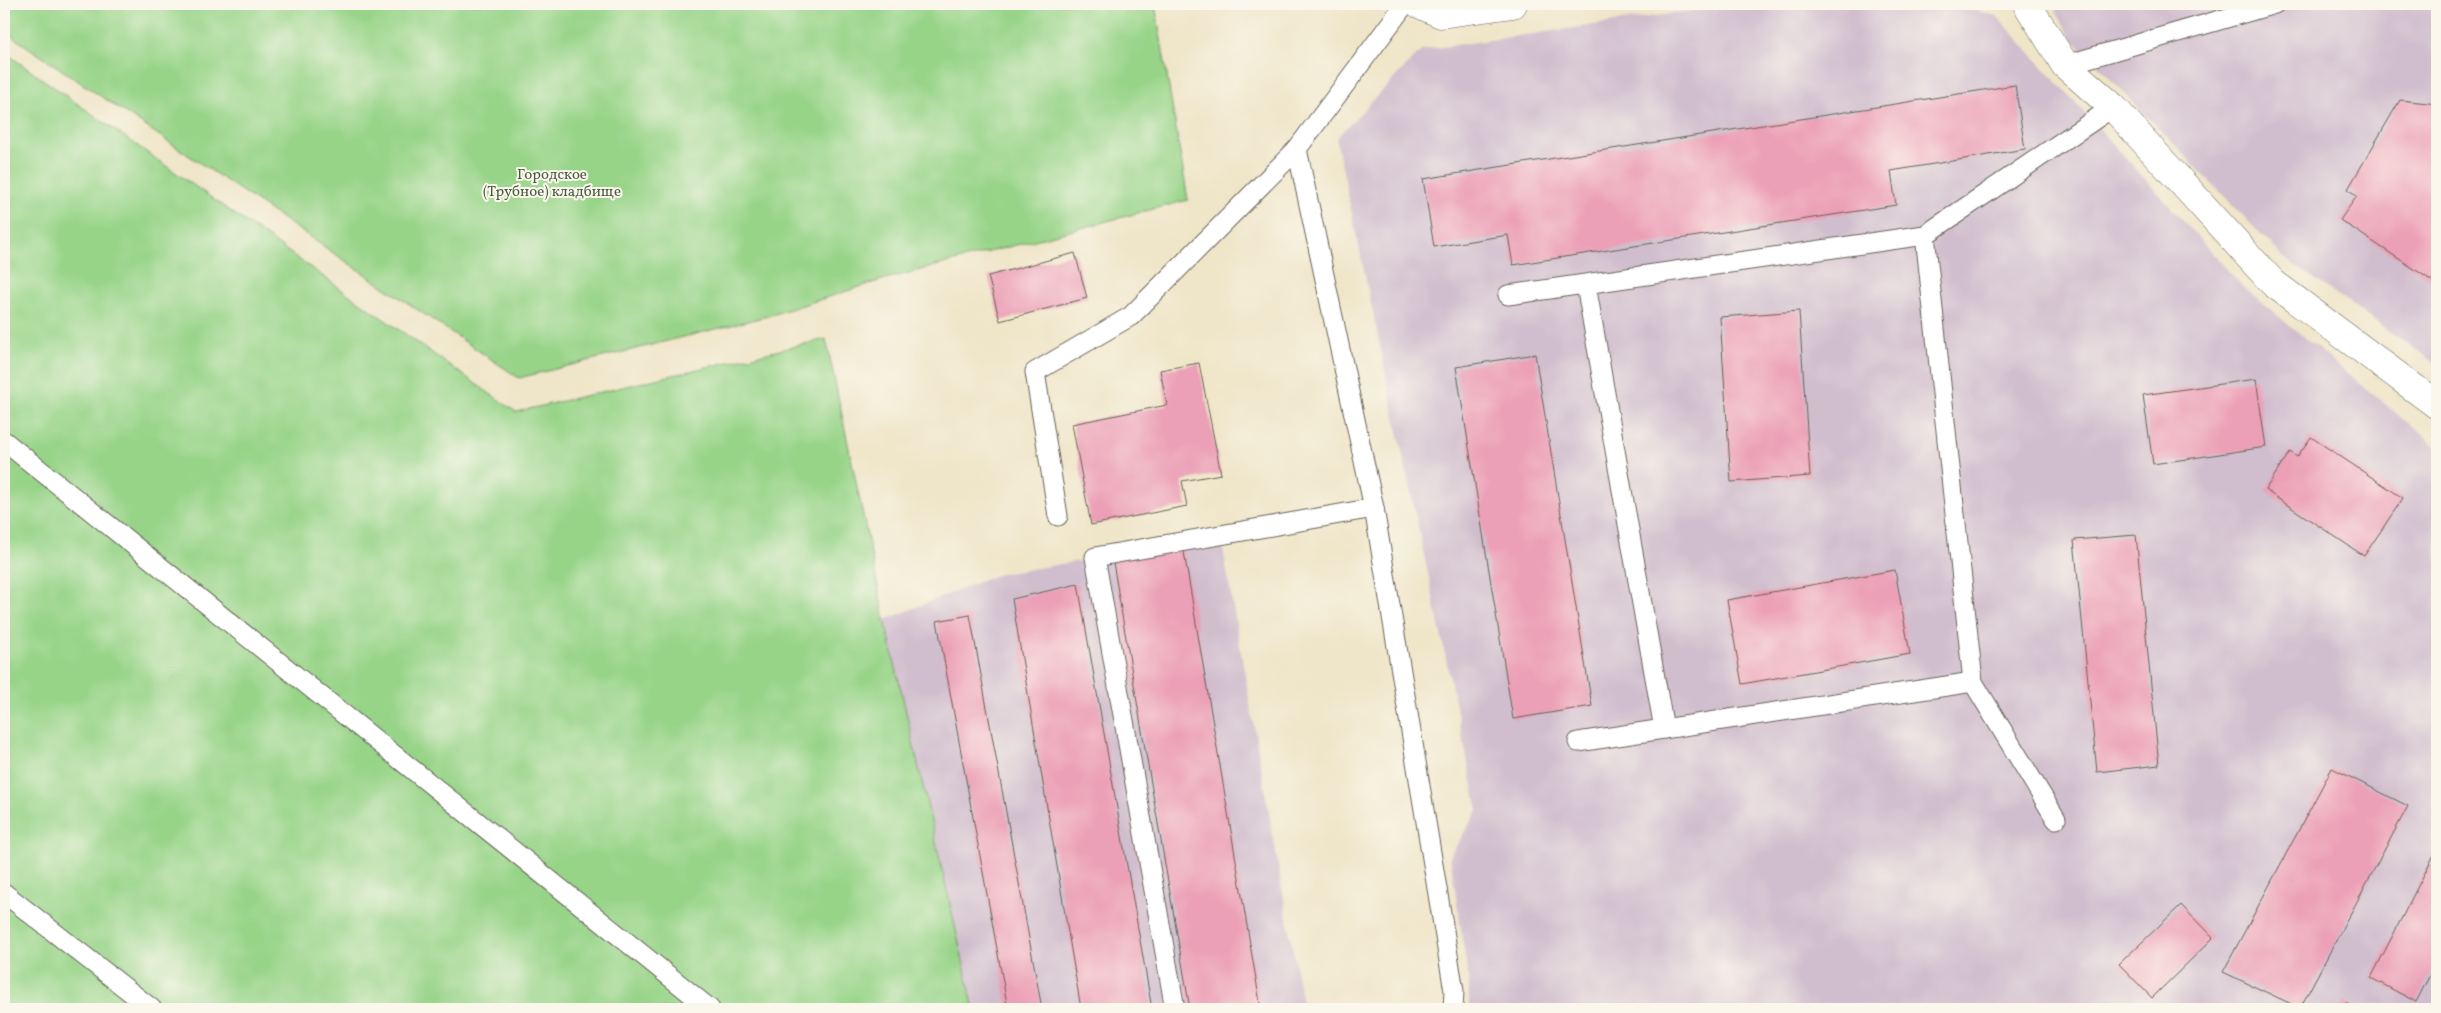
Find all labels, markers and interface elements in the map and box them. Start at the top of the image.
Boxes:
park label: Городское (Трубное) кладбище [483,165,621,203]

